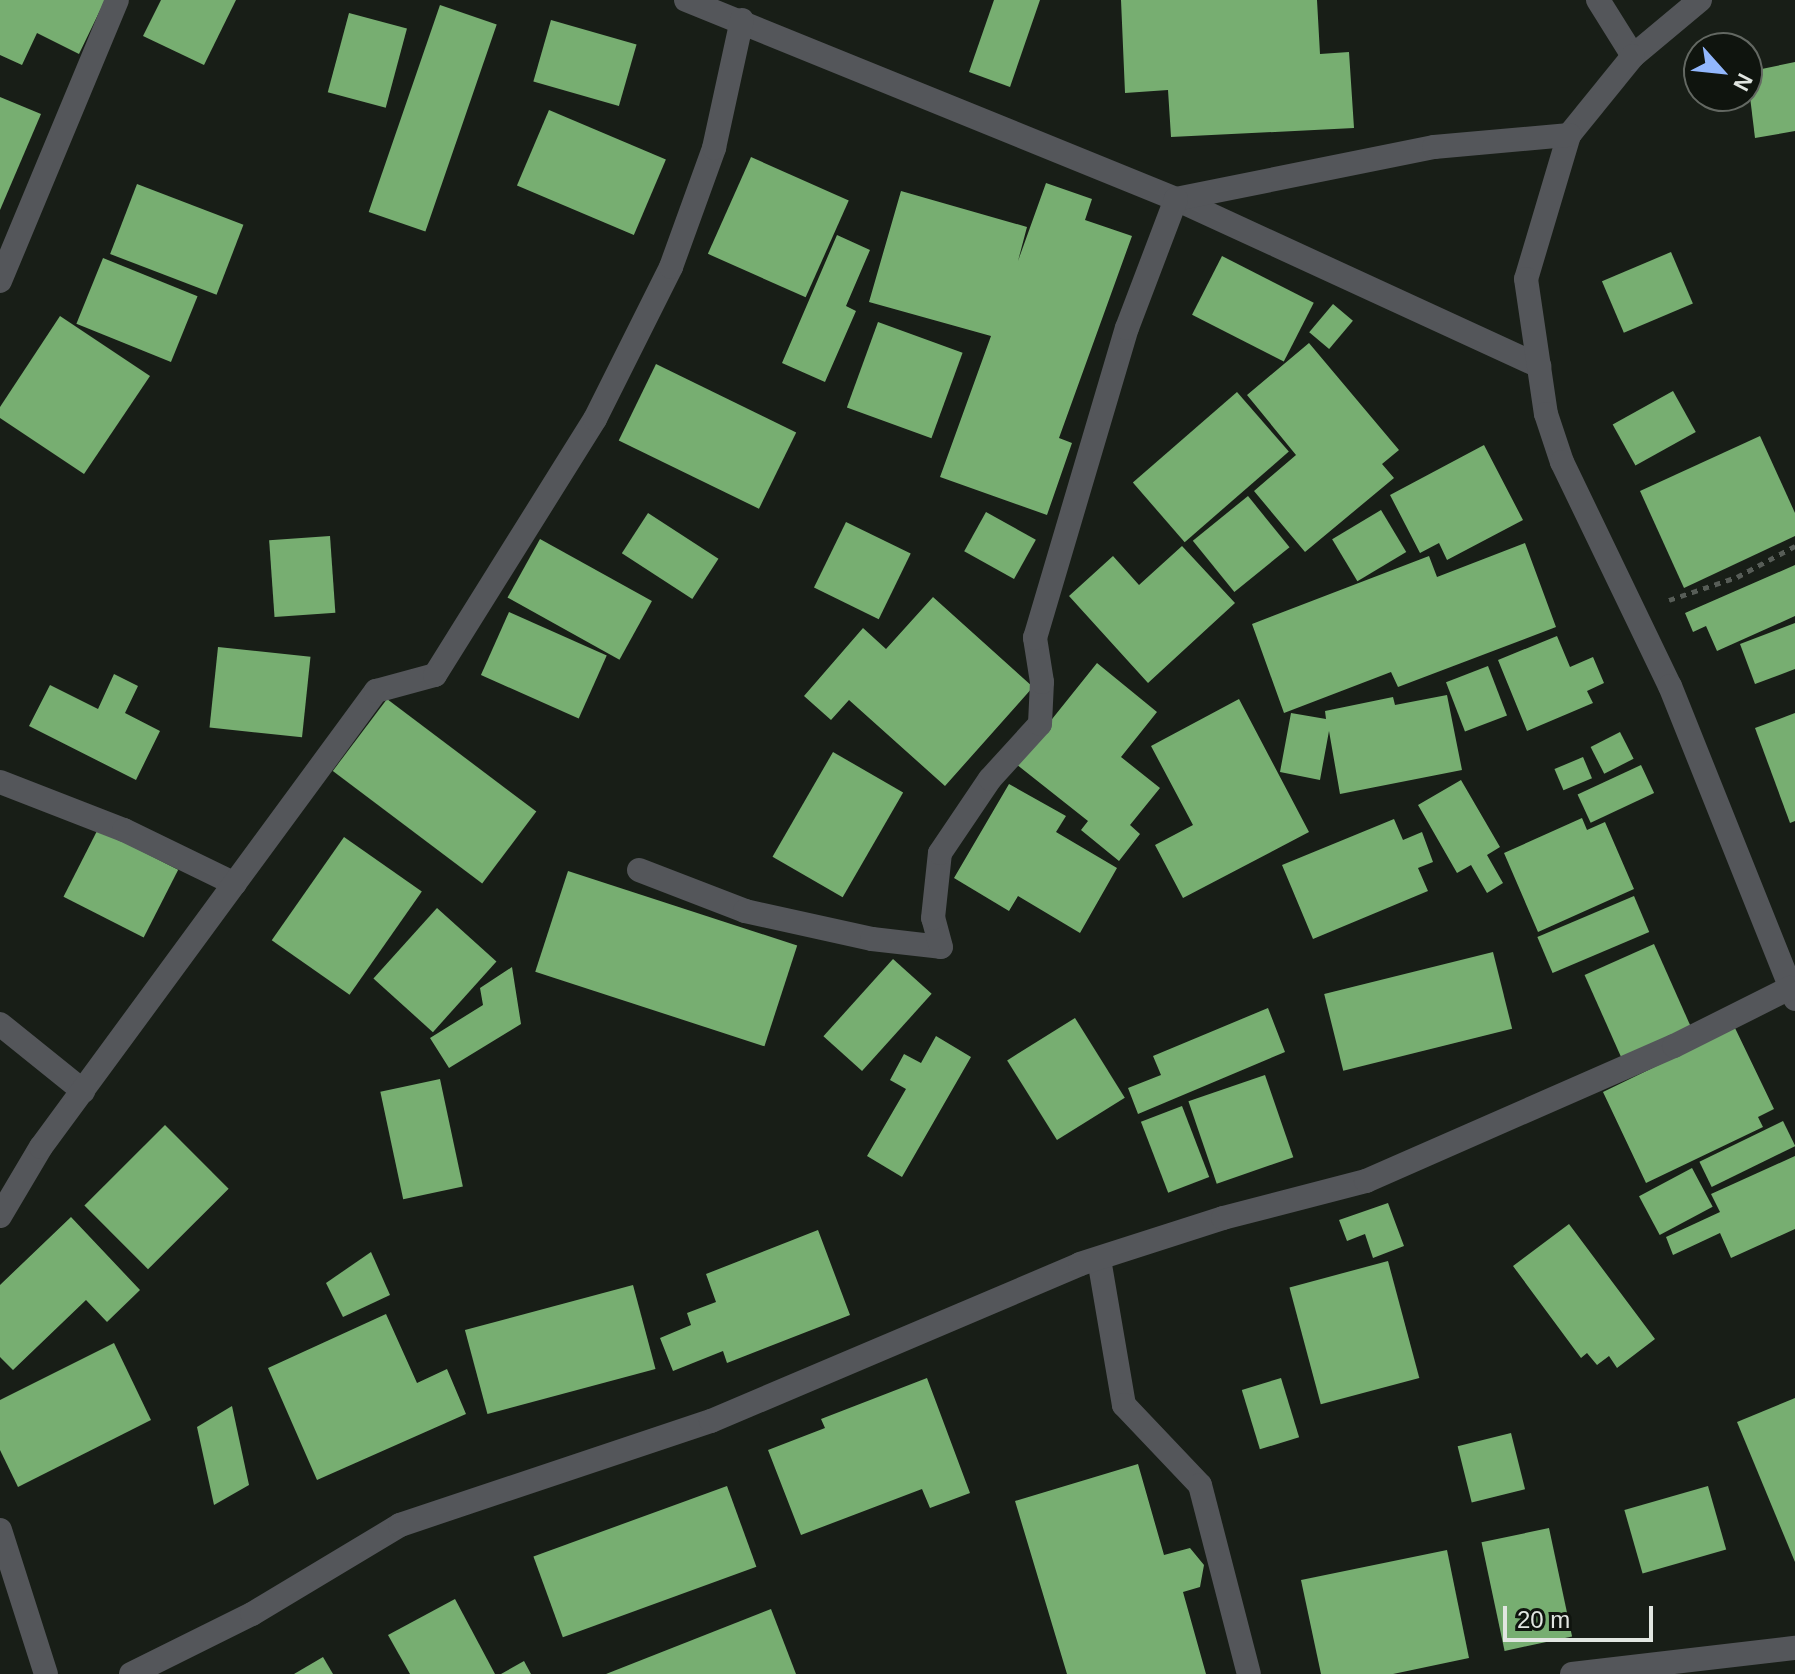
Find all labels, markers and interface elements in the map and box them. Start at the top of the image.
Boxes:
north arrow [1683,32,1763,112]
text: N [1728,69,1758,95]
scale bar [1507,1590,1657,1640]
text: 20 m [1517,1606,1570,1633]

